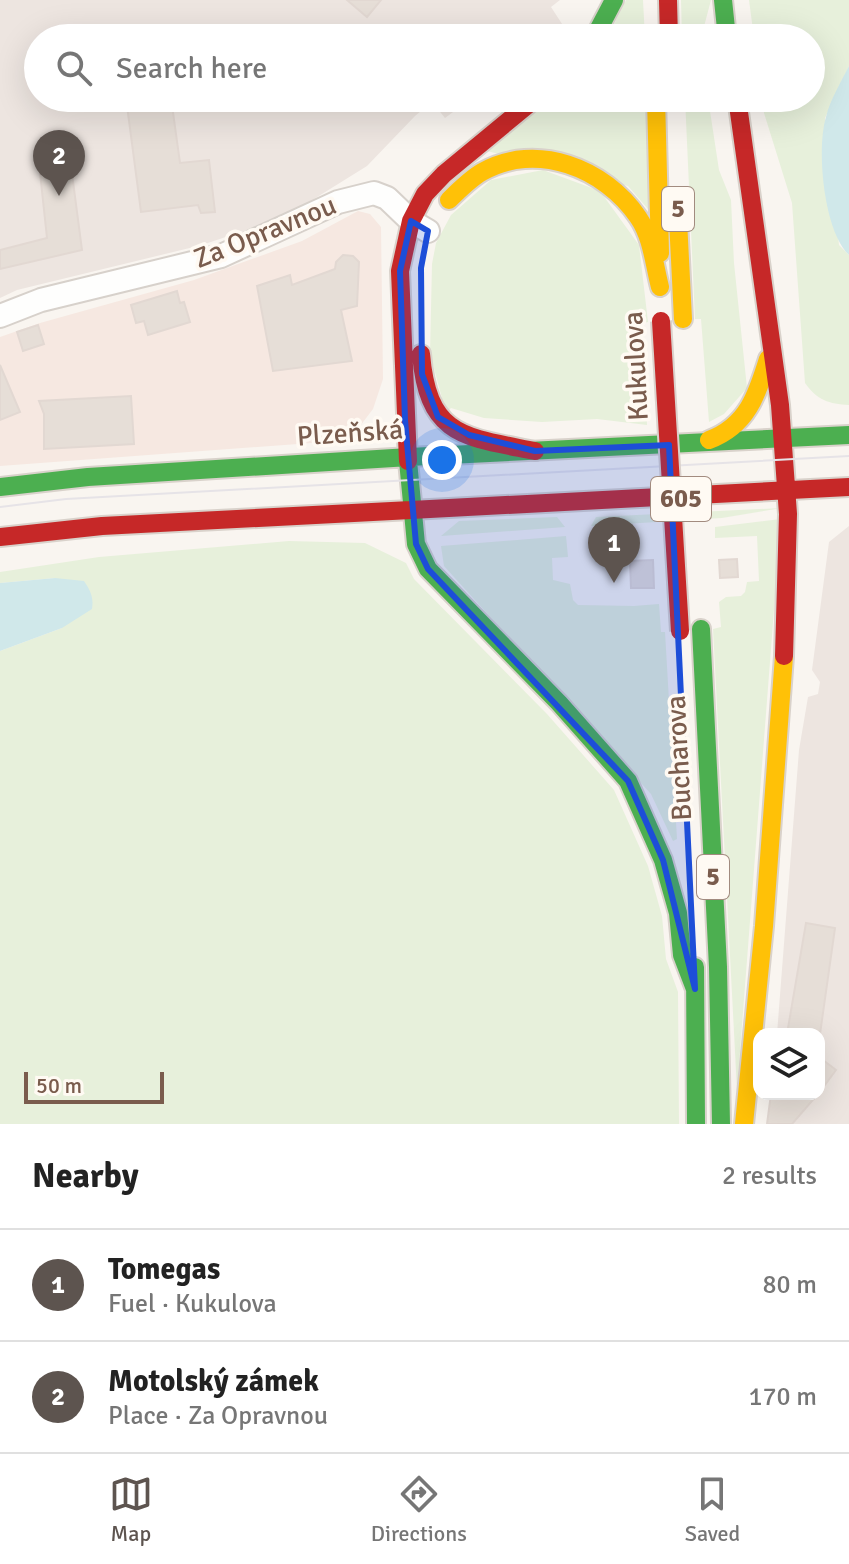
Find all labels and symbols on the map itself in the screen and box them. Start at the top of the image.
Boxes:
pin: 2 [33,130,85,196]
road number: 5 [662,187,694,231]
street label: Za Opravnou [189,188,341,276]
street label: Kukulova [616,310,656,422]
street label: Plzeňská [296,412,404,454]
your location [422,440,462,480]
road number: 605 [651,477,711,521]
pin: 1 [588,517,640,583]
street label: Bucharova [659,694,699,822]
road number: 5 [697,855,729,899]
scale bar [24,1068,164,1104]

